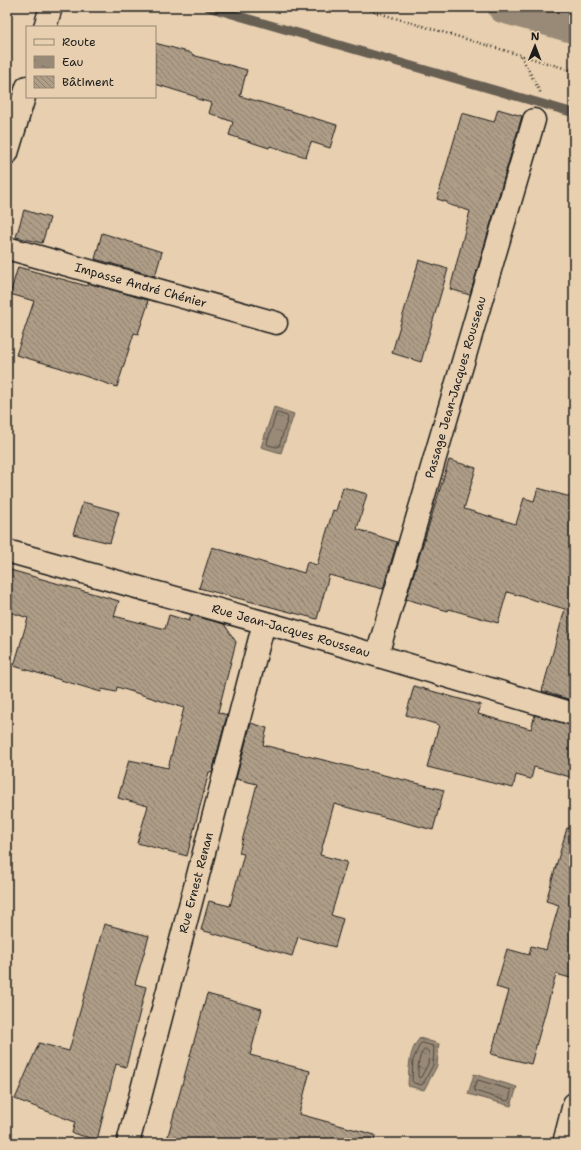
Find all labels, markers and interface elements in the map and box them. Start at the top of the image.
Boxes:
legend [26,26,156,98]
north arrow [515,26,555,66]
text: N [531,29,540,44]
text: Route [62,34,96,50]
text: Eau [62,54,84,70]
text: Bâtiment [62,74,114,90]
street label: Impasse André Chénier [73,259,209,311]
street label: Passage Jean-Jacques Rousseau [421,294,490,480]
street label: Rue Jean-Jacques Rousseau [210,600,372,661]
street label: Rue Ernest Renan [175,830,217,935]

